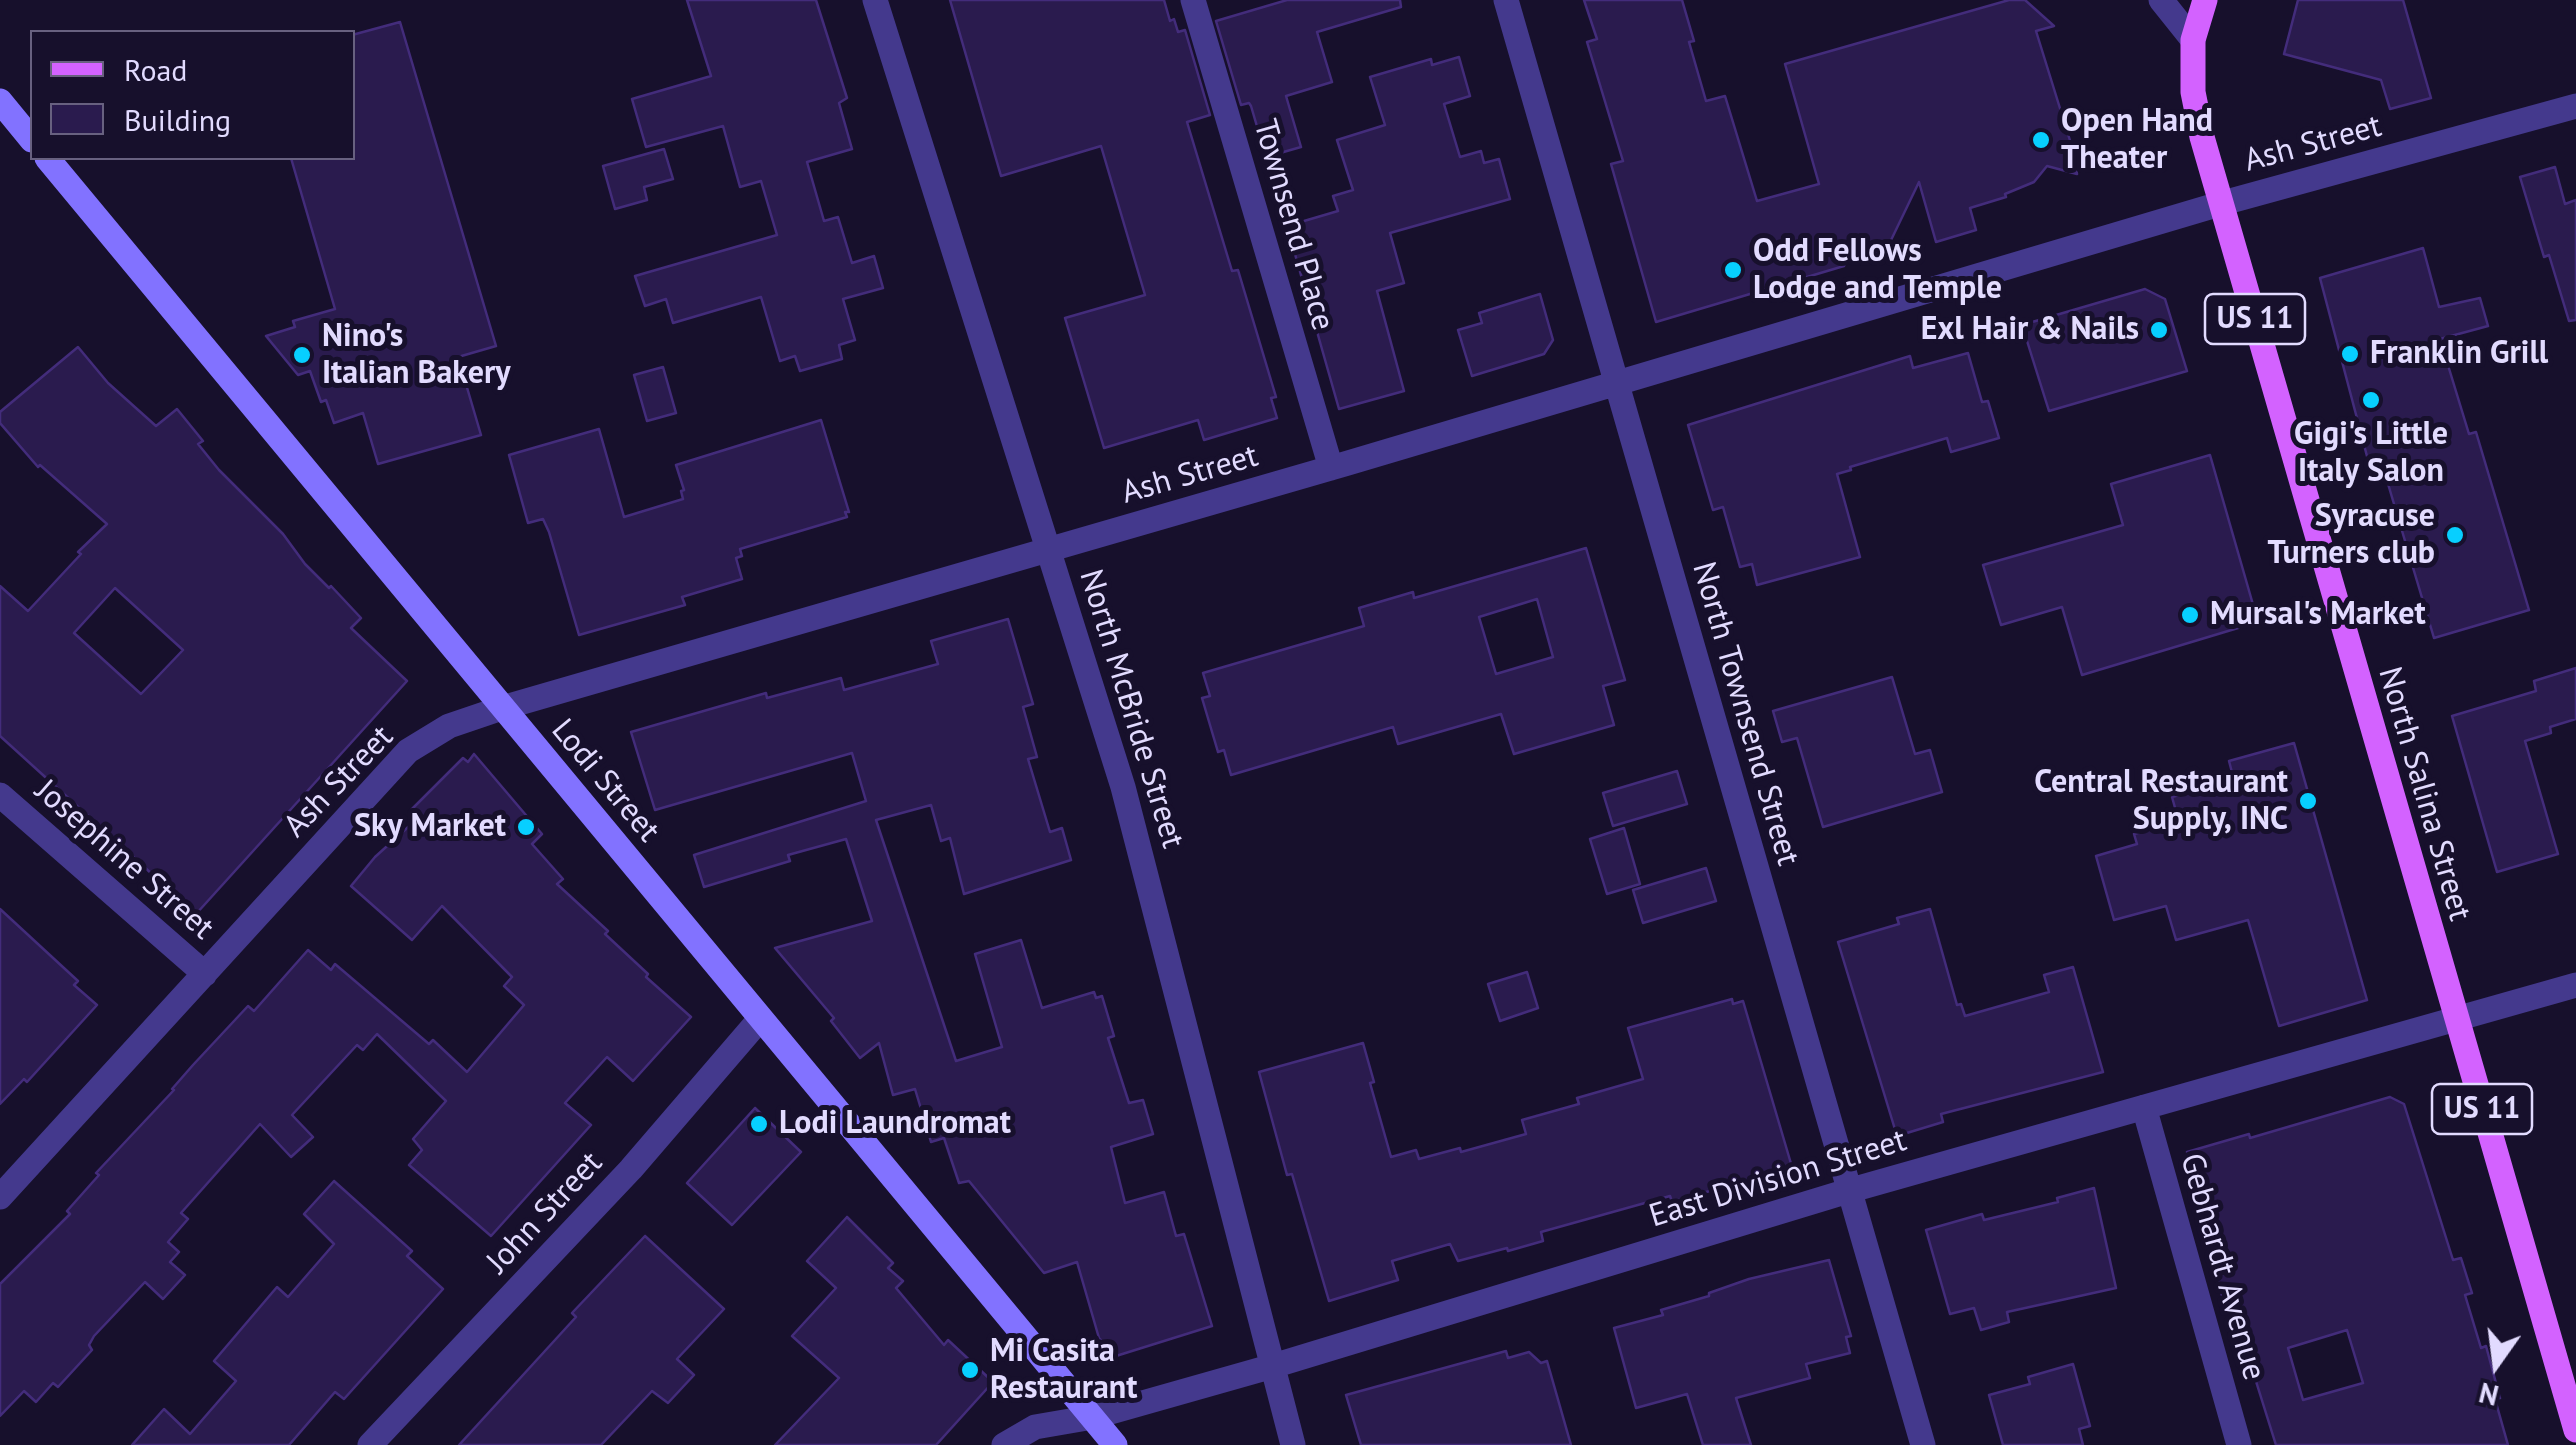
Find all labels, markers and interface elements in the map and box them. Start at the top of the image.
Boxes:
legend [30,30,355,160]
text: Road [124,50,188,89]
text: Building [124,100,231,139]
place label: Open Hand Theater [2061,103,2213,178]
street label: Ash Street [2240,107,2386,181]
street label: Townsend Place [1245,115,1341,335]
marker: Open Hand Theater [2030,129,2052,151]
place label: Odd Fellows Lodge and Temple [1753,233,2002,308]
marker: Odd Fellows Lodge and Temple [1722,259,1744,281]
road number: US 11 [2205,294,2305,344]
place label: Exl Hair & Nails [1921,311,2139,349]
place label: Nino's Italian Bakery [322,318,510,393]
marker: Exl Hair & Nails [2148,319,2170,341]
place label: Franklin Grill [2370,335,2548,373]
marker: Franklin Grill [2339,343,2361,365]
marker: Nino's Italian Bakery [291,344,313,366]
marker: Gigi's Little Italy Salon [2360,389,2382,411]
place label: Gigi's Little Italy Salon [2294,416,2448,491]
street label: Ash Street [1117,437,1263,513]
place label: Syracuse Turners club [2268,498,2435,573]
marker: Syracuse Turners club [2444,524,2466,546]
street label: North Townsend Street [1683,558,1807,870]
street label: North McBride Street [1070,565,1192,853]
place label: Mursal's Market [2210,596,2426,634]
marker: Mursal's Market [2179,604,2201,626]
street label: North Salina Street [2369,663,2479,925]
street label: Lodi Street [543,712,667,850]
street label: Ash Street [277,718,401,846]
place label: Central Restaurant Supply, INC [2034,764,2288,839]
street label: Josephine Street [27,772,221,948]
marker: Central Restaurant Supply, INC [2297,790,2319,812]
place label: Sky Market [354,808,506,846]
marker: Sky Market [515,816,537,838]
road number: US 11 [2432,1084,2532,1134]
place label: Lodi Laundromat [779,1105,1011,1143]
marker: Lodi Laundromat [748,1113,770,1135]
street label: East Division Street [1645,1122,1911,1236]
street label: John Street [479,1144,611,1282]
street label: Gebhardt Avenue [2171,1149,2273,1385]
north arrow [2446,1315,2546,1415]
place label: Mi Casita Restaurant [990,1333,1137,1408]
marker: Mi Casita Restaurant [959,1359,981,1381]
text: N [2475,1374,2502,1415]

